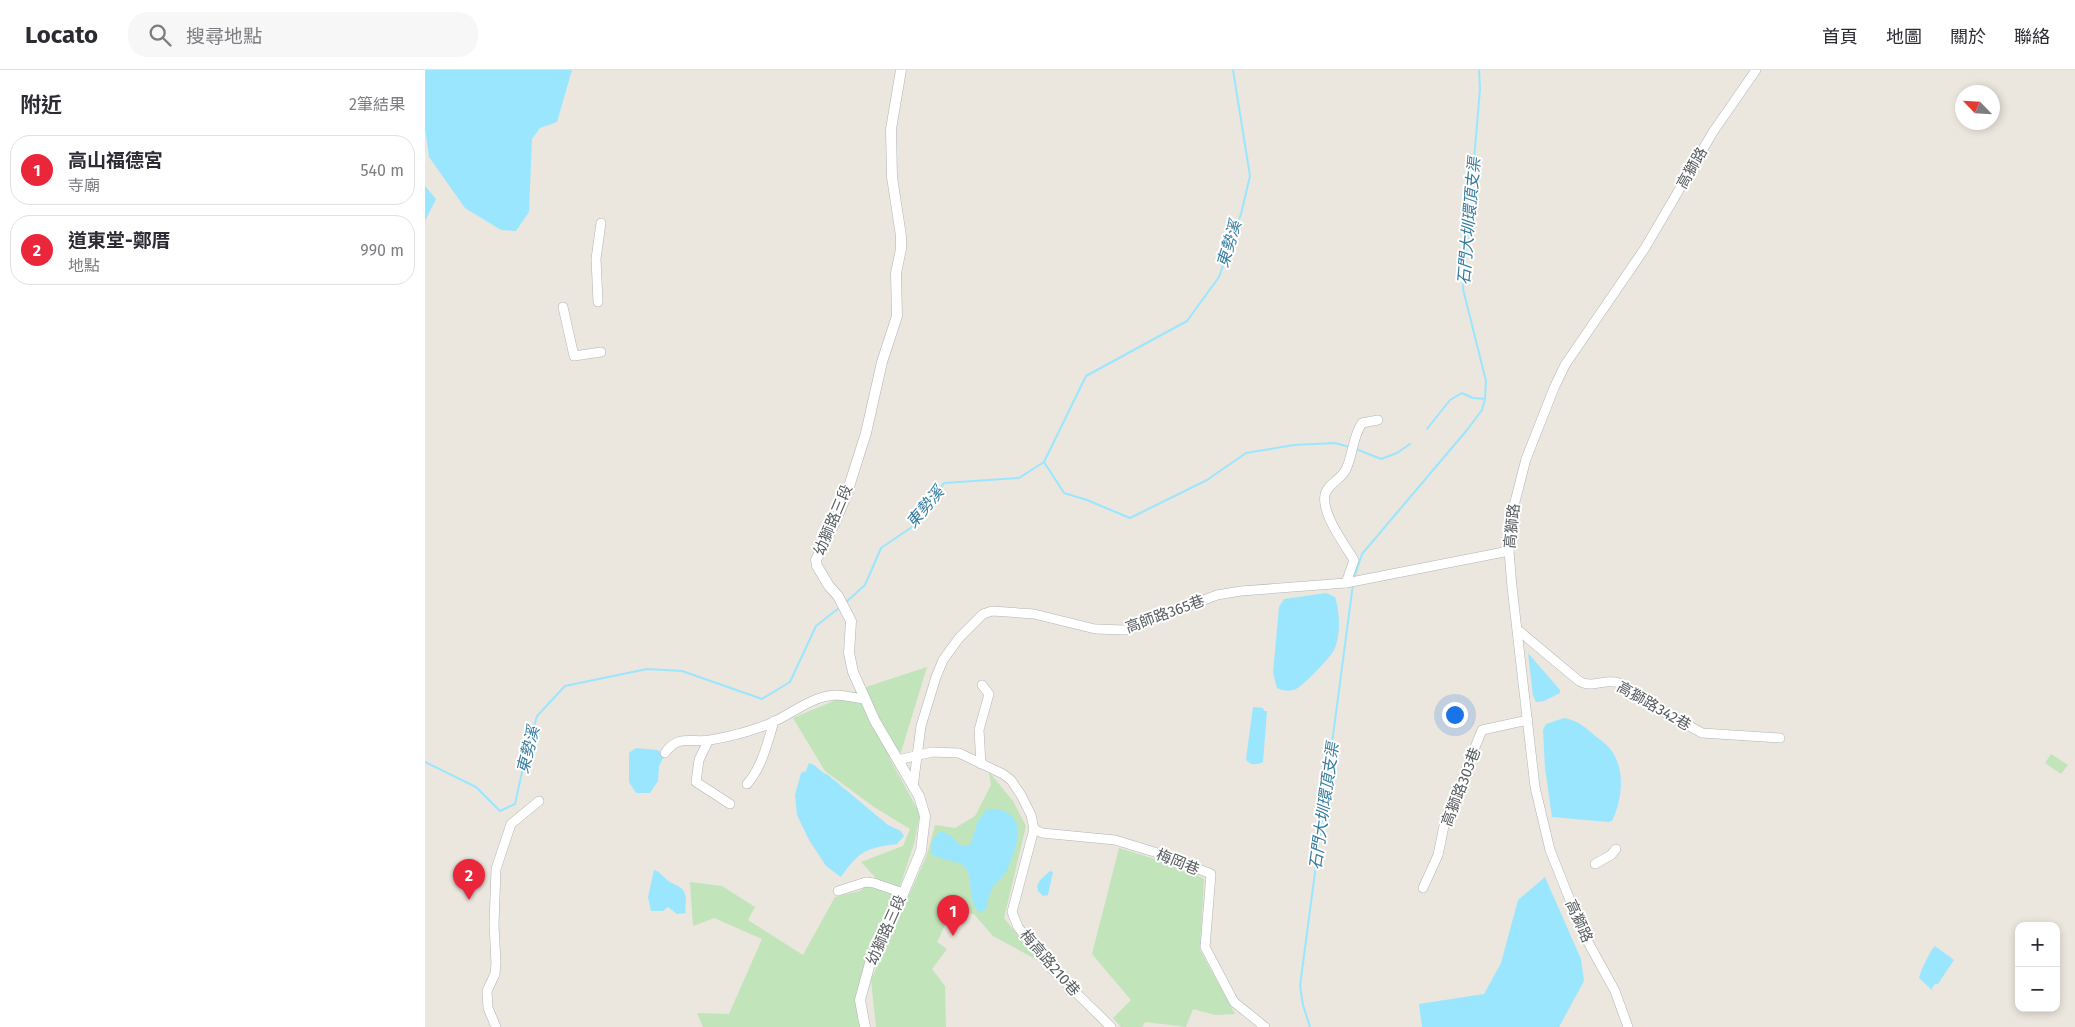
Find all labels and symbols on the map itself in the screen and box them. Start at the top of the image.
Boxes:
north arrow [1955,85,2000,130]
street label: 高獅路 [1673,144,1711,192]
water label: 石門大圳環頂支渠 [1454,154,1484,286]
water label: 東勢溪 [1213,216,1246,270]
water label: 東勢溪 [902,481,949,531]
street label: 幼獅路三段 [810,482,856,558]
street label: 高獅路 [1501,503,1523,549]
street label: 高師路365巷 [1123,591,1207,637]
street label: 高獅路342巷 [1614,678,1694,734]
your location [1442,702,1468,728]
water label: 東勢溪 [513,722,544,776]
water label: 石門大圳環頂支渠 [1306,739,1343,871]
street label: 高獅路303巷 [1438,745,1484,829]
street label: 梅岡巷 [1154,845,1202,879]
pin: 2 [453,859,485,900]
street label: 幼獅路三段 [863,892,909,968]
pin: 1 [937,895,969,936]
street label: 高獅路 [1562,897,1596,945]
street label: 梅高路210巷 [1016,926,1084,1000]

